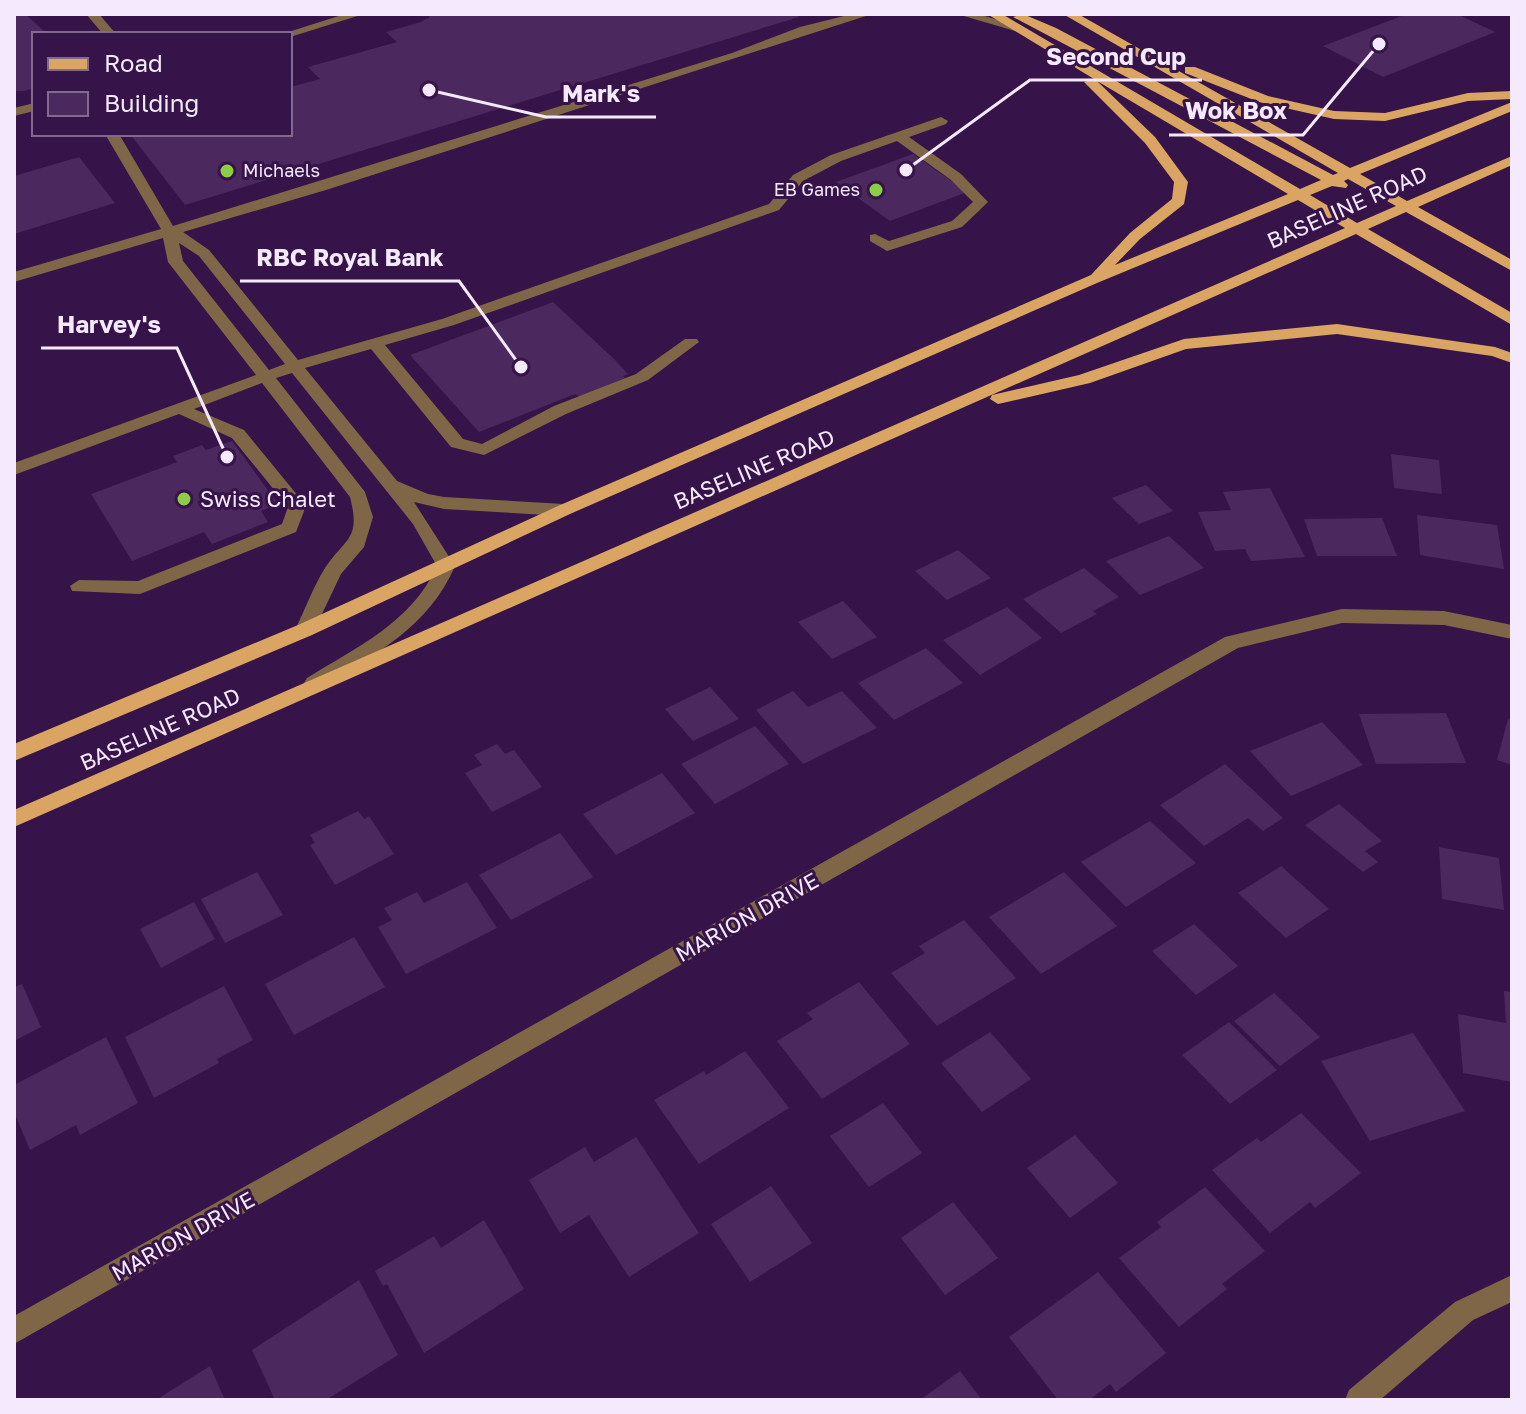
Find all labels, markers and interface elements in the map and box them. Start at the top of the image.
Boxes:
legend [32,32,292,136]
callout: Second Cup [1030,32,1202,80]
text: Second Cup [1046,41,1186,70]
text: Road [104,48,163,77]
callout: Mark's [546,69,656,117]
text: Mark's [562,78,640,107]
callout: Wok Box [1169,87,1303,135]
text: Building [104,88,199,117]
text: Wok Box [1185,95,1287,124]
place label: Michaels [243,159,320,181]
street label: BASELINE ROAD [1263,159,1431,254]
marker: Michaels [218,162,236,180]
place label: EB Games [774,178,860,200]
marker: EB Games [867,181,885,199]
callout: RBC Royal Bank [240,233,459,281]
text: RBC Royal Bank [256,242,444,271]
callout: Harvey's [41,300,177,348]
text: Harvey's [57,309,161,338]
street label: BASELINE ROAD [669,422,838,515]
place label: Swiss Chalet [200,485,336,512]
marker: Swiss Chalet [175,490,193,508]
street label: BASELINE ROAD [76,681,244,776]
street label: MARION DRIVE [670,866,823,967]
street label: MARION DRIVE [106,1185,259,1286]

